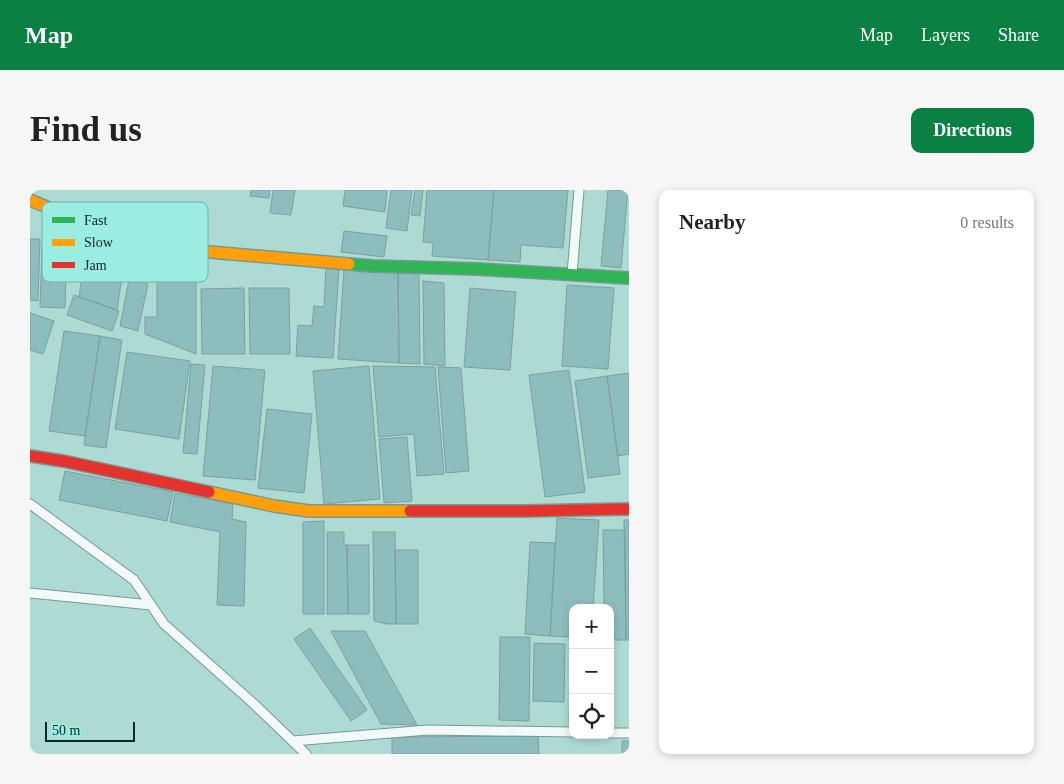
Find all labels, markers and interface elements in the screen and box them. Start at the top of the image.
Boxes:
text: Map [25,22,73,48]
text: Map [860,25,893,45]
text: Layers [921,25,970,45]
text: Share [998,25,1039,45]
button: Directions [911,108,1034,153]
text: Find us [30,110,142,149]
legend [42,202,208,282]
text: Nearby [679,210,746,234]
text: Fast [84,213,107,228]
text: 0 results [960,214,1014,231]
text: Slow [84,235,114,250]
text: Jam [84,258,107,273]
map controls [569,604,614,739]
button: + [569,604,614,649]
button: − [569,649,614,694]
button: locate [569,694,614,739]
scale bar [45,719,135,742]
text: 50 m [52,723,80,738]

